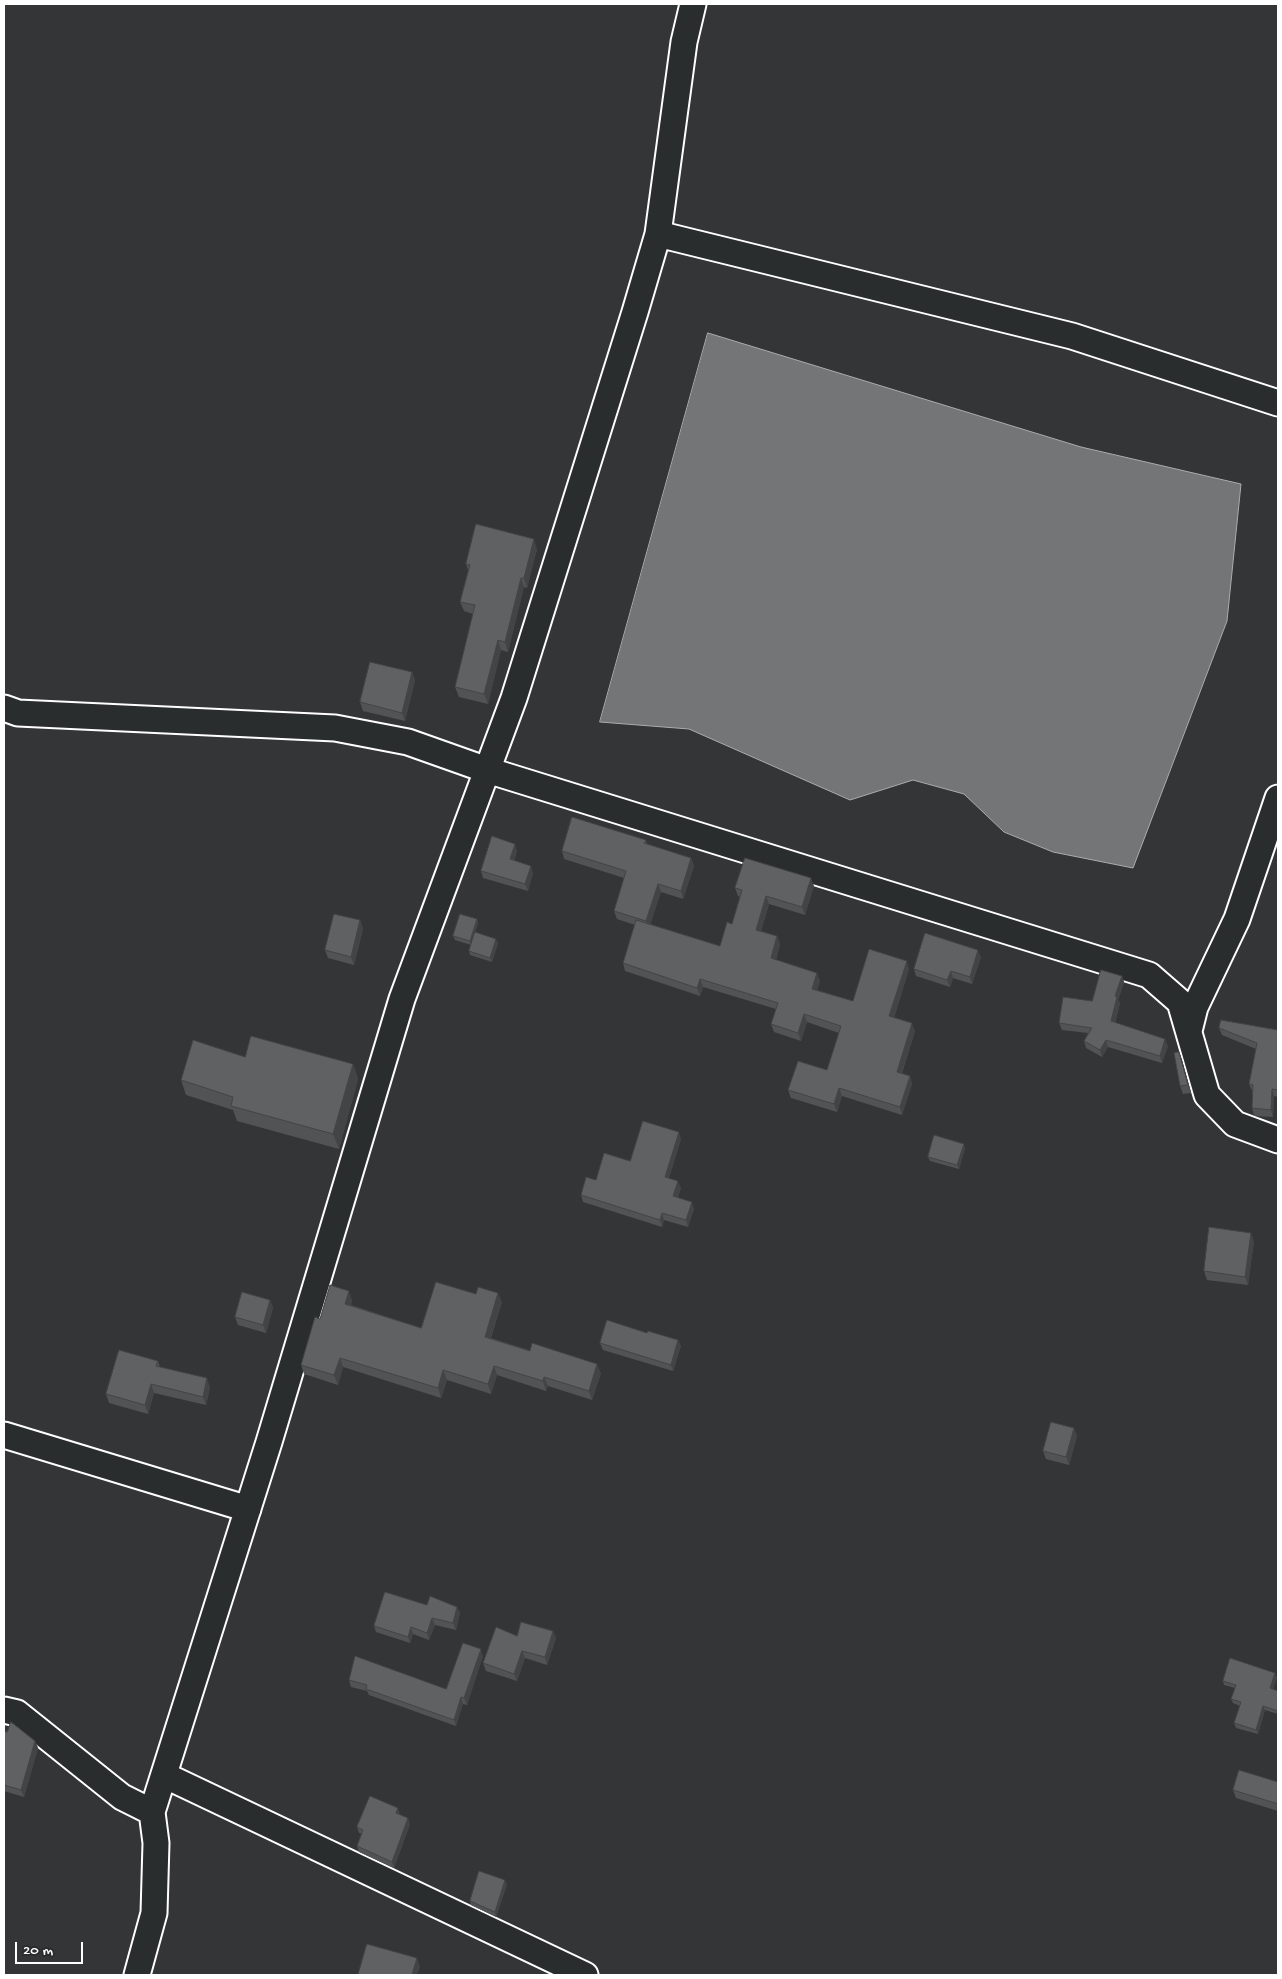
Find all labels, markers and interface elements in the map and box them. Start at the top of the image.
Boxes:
scale bar [18,1932,85,1964]
text: 20 m [23,1942,53,1960]

